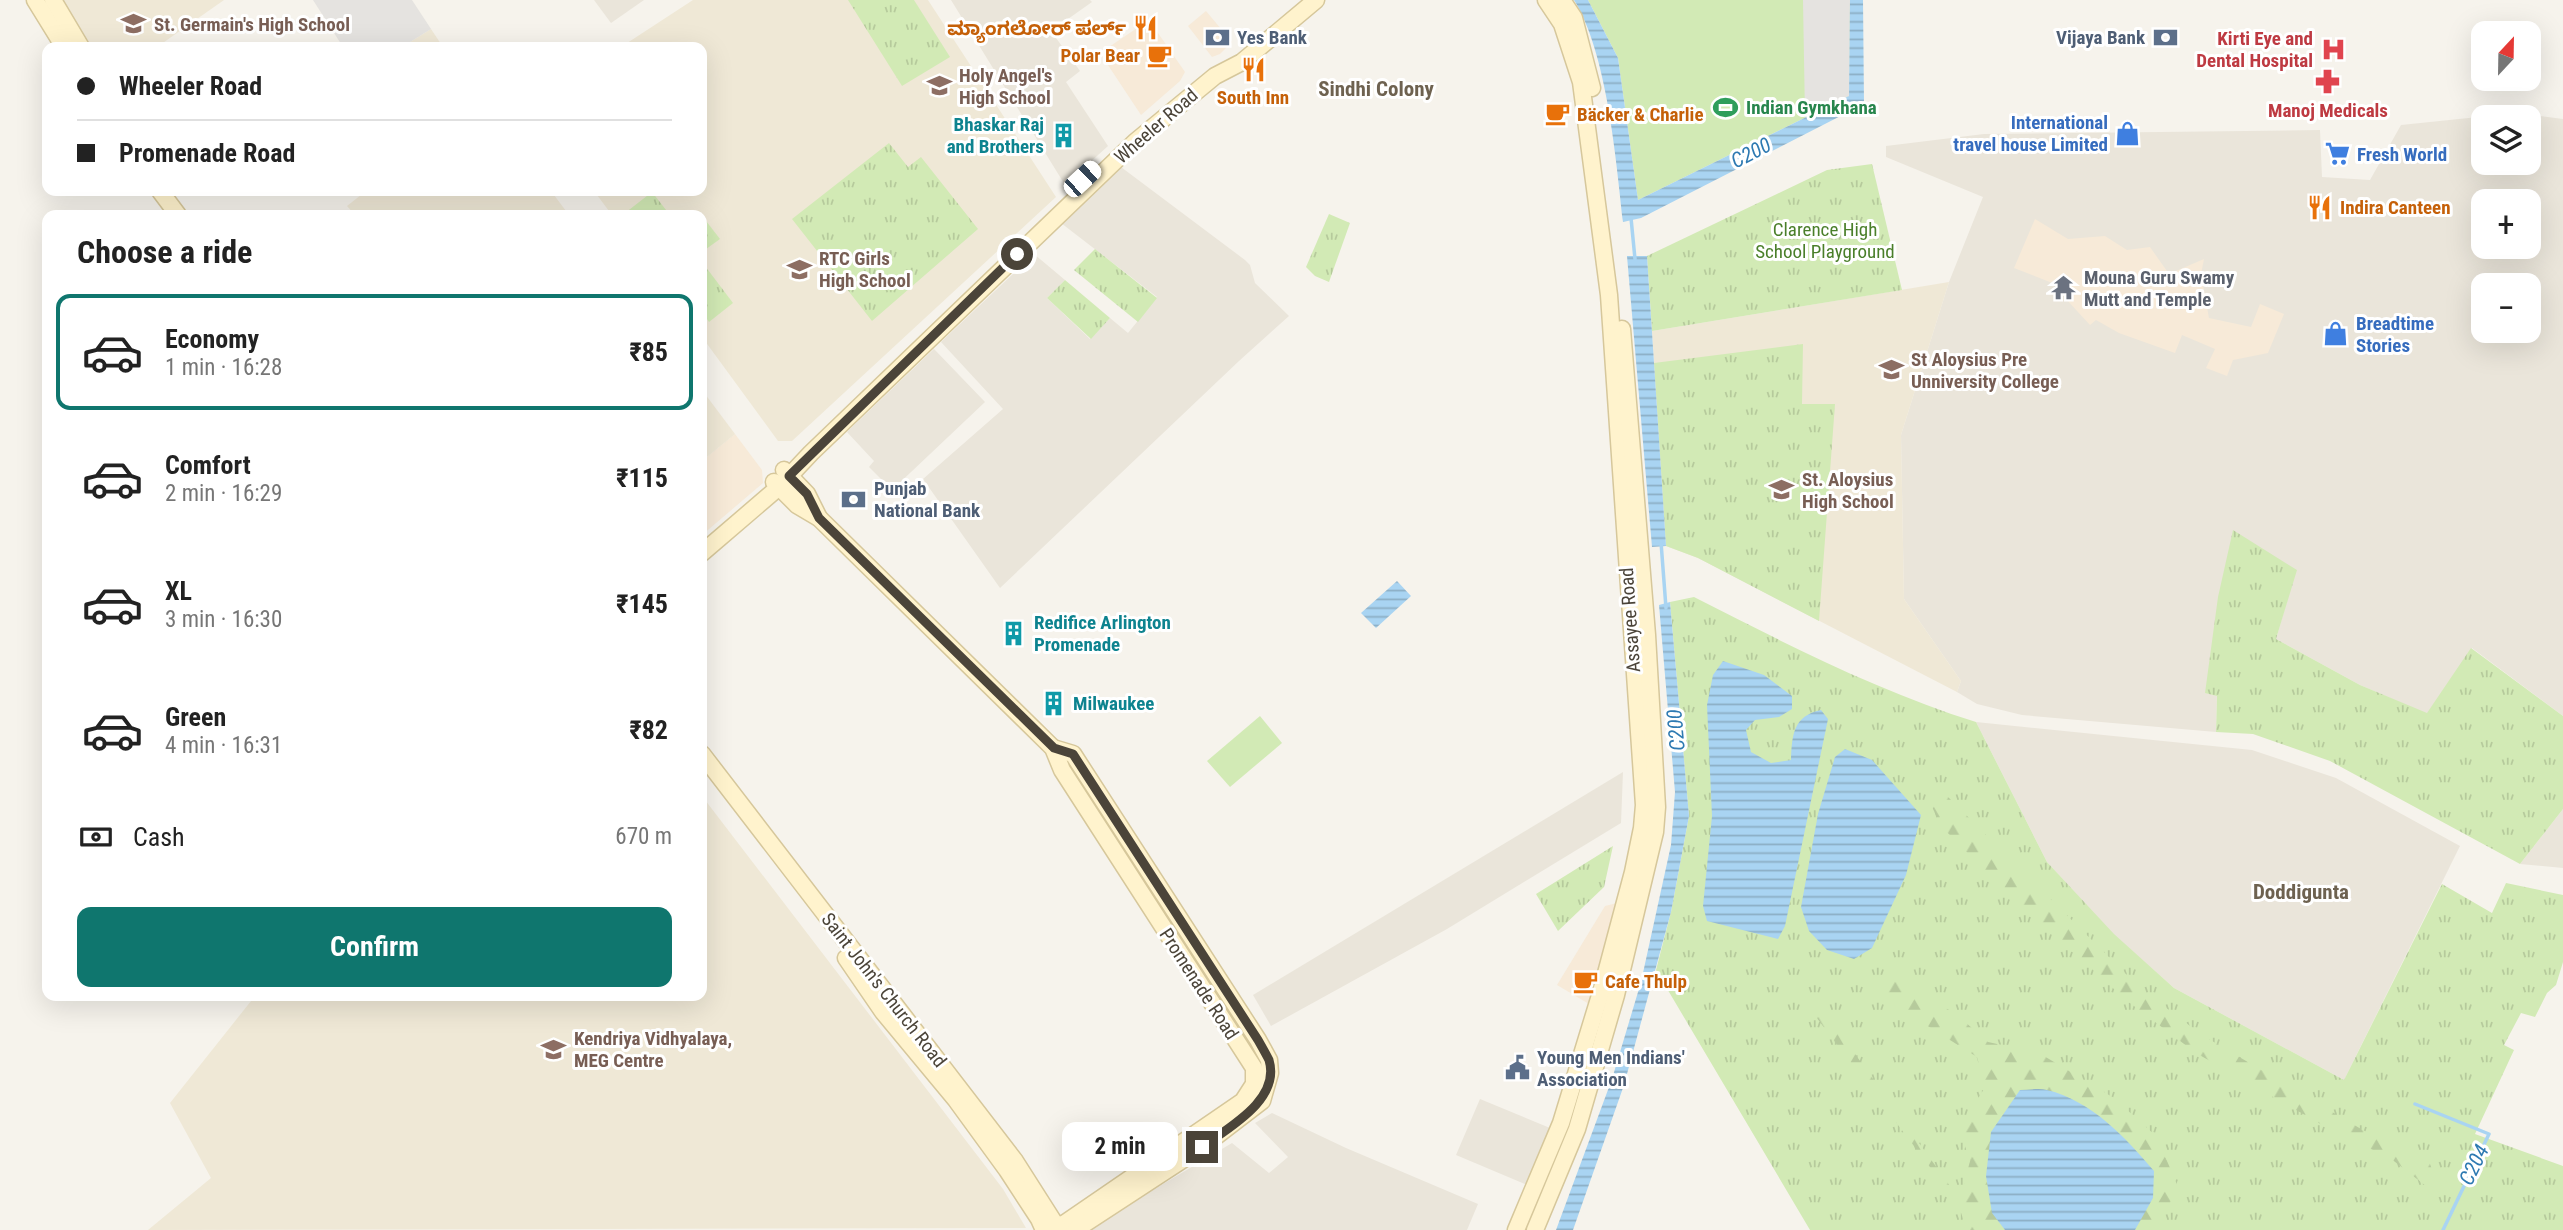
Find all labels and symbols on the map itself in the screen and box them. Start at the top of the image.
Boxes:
school or university icon: St. Germain's High School [120,10,148,38]
place label: St. Germain's High School [154,13,350,36]
restaurant icon: ಮ್ಯಾಂಗಲೋರ್ ಪರ್ಲ್ [1132,14,1160,42]
place label: ಮ್ಯಾಂಗಲೋರ್ ಪರ್ಲ್ [947,17,1126,43]
north arrow [2471,21,2541,91]
bank icon: Yes Bank [1203,23,1231,51]
bank icon: Vijaya Bank [2151,23,2179,51]
place label: Yes Bank [1237,26,1308,49]
place label: Vijaya Bank [2056,26,2146,49]
place label: Kirti Eye and Dental Hospital [2196,27,2313,72]
hospital icon: Kirti Eye and Dental Hospital [2319,35,2347,63]
cafe icon: Polar Bear [1146,41,1174,69]
place label: Polar Bear [1060,44,1140,67]
restaurant icon: South Inn [1239,55,1267,83]
place label: Holy Angel's High School [959,64,1052,109]
pharmacy icon: Manoj Medicals [2314,68,2342,96]
school or university icon: Holy Angel's High School [925,72,953,100]
district label: Sindhi Colony [1318,77,1434,101]
street label: Wheeler Road [1110,84,1202,168]
place label: South Inn [1217,86,1289,109]
sports icon: Indian Gymkhana [1712,93,1740,121]
place label: Indian Gymkhana [1746,96,1877,119]
place label: Manoj Medicals [2268,99,2388,122]
cafe icon: Bäcker & Charlie [1543,100,1571,128]
place label: Bäcker & Charlie [1577,103,1703,126]
place label: International travel house Limited [1953,111,2108,156]
place label: Bhaskar Raj and Brothers [947,113,1044,158]
shop icon: International travel house Limited [2114,119,2142,147]
building icon: Bhaskar Raj and Brothers [1050,121,1078,149]
water label: C200 [1727,133,1775,173]
supermarket icon: Fresh World [2323,140,2351,168]
place label: Fresh World [2357,143,2447,166]
car [1060,157,1105,201]
restaurant icon: Indira Canteen [2306,193,2334,221]
place label: Indira Canteen [2340,196,2451,219]
park label: Clarence High School Playground [1755,218,1895,263]
route start [1001,238,1033,270]
place label: RTC Girls High School [819,247,911,292]
school or university icon: RTC Girls High School [785,255,813,283]
place label: Mouna Guru Swamy Mutt and Temple [2084,266,2235,311]
temple icon: Mouna Guru Swamy Mutt and Temple [2050,274,2078,302]
place label: Breadtime Stories [2356,312,2434,357]
shop icon: Breadtime Stories [2322,320,2350,348]
place label: St Aloysius Pre Unniversity College [1911,348,2059,393]
school or university icon: St Aloysius Pre Unniversity College [1877,356,1905,384]
place label: St. Aloysius High School [1802,468,1894,513]
school or university icon: St. Aloysius High School [1768,476,1796,504]
place label: Punjab National Bank [874,477,981,522]
bank icon: Punjab National Bank [840,485,868,513]
street label: Assayee Road [1615,567,1645,673]
place label: Redifice Arlington Promenade [1034,611,1171,656]
building icon: Redifice Arlington Promenade [1000,619,1028,647]
building icon: Milwaukee [1039,689,1067,717]
place label: Milwaukee [1073,692,1154,715]
water label: C200 [1662,708,1690,752]
district label: Doddigunta [2253,880,2349,904]
street label: Saint John's Church Road [817,908,951,1072]
street label: Promenade Road [1154,924,1244,1044]
cafe icon: Cafe Thulp [1571,967,1599,995]
place label: Cafe Thulp [1605,970,1687,993]
place label: Kendriya Vidhyalaya, MEG Centre [574,1027,732,1072]
school or university icon: Kendriya Vidhyalaya, MEG Centre [540,1035,568,1063]
place label: Young Men Indians' Association [1537,1046,1685,1091]
public building icon: Young Men Indians' Association [1503,1054,1531,1082]
callout: 2 min [1062,1122,1178,1172]
route end [1186,1131,1218,1163]
water label: C204 [2454,1141,2494,1189]

